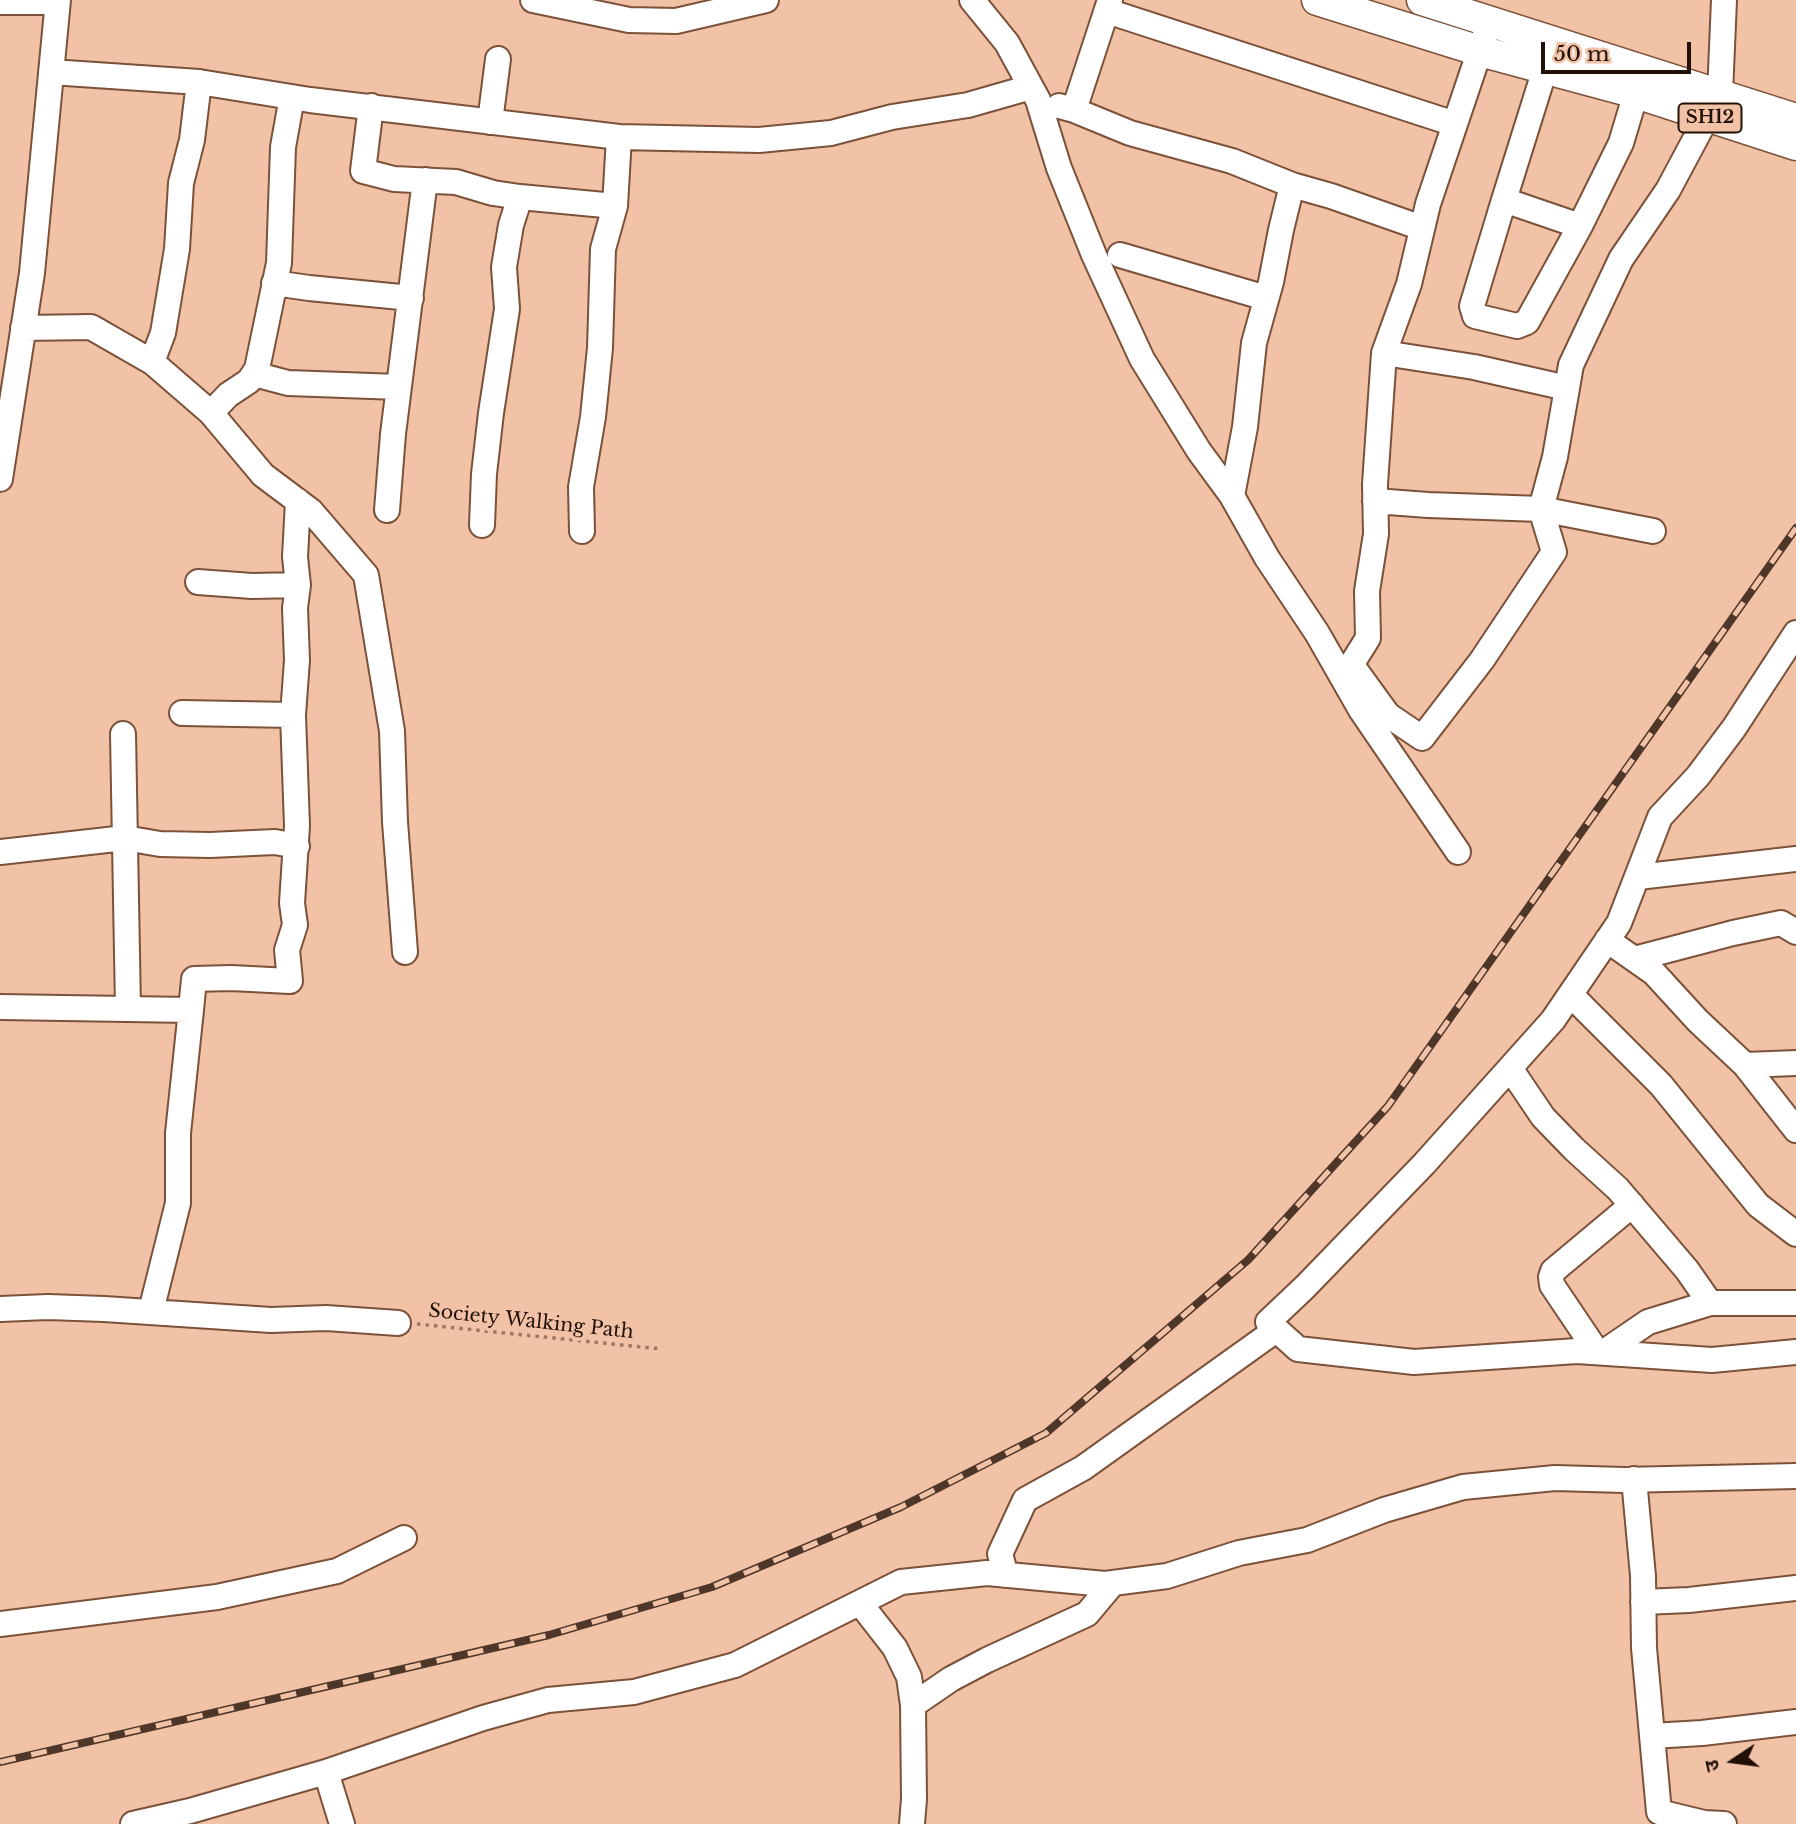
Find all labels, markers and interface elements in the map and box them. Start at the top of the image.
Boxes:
scale bar [1544,28,1694,72]
text: 50 m [1554,41,1609,67]
road number: SH12 [1678,104,1742,132]
street label: Society Walking Path [427,1300,635,1344]
north arrow [1698,1726,1768,1796]
text: उ [1700,1758,1725,1774]

